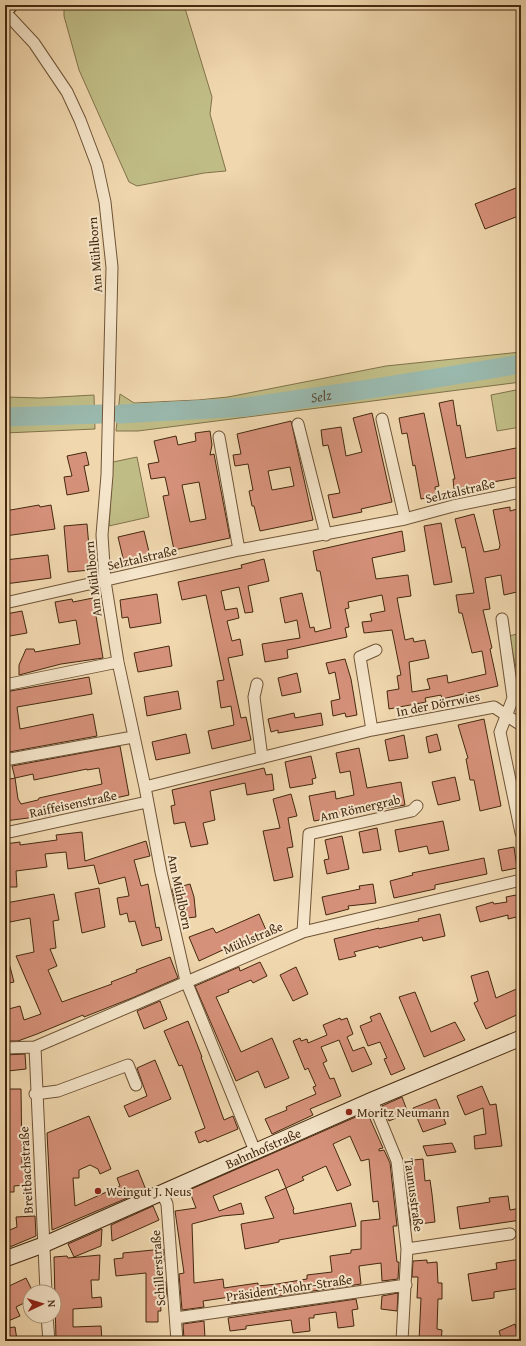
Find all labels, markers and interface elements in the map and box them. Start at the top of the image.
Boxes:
street label: Am Mühlborn [83,216,107,294]
water label: Selz [309,385,333,407]
street label: Selztalstraße [423,474,497,508]
street label: Am Mühlborn [80,540,106,618]
street label: Selztalstraße [105,541,179,575]
street label: In der Dörrwies [395,687,481,721]
street label: Raiffeisenstraße [28,785,118,823]
street label: Am Römergrab [318,789,402,826]
street label: Am Mühlborn [163,853,197,932]
street label: Mühlstraße [220,917,286,959]
place label: Moritz Neumann [357,1103,450,1122]
marker: Moritz Neumann [344,1107,354,1117]
street label: Bahnhofstraße [222,1123,304,1173]
street label: Breitbachstraße [14,1126,38,1214]
street label: Taunusstraße [399,1157,429,1233]
place label: Weingut J. Neus [106,1182,191,1201]
marker: Weingut J. Neus [93,1186,103,1196]
street label: Schillerstraße [146,1229,170,1307]
street label: Präsident-Mohr-Straße [225,1270,353,1306]
north arrow [22,1284,62,1324]
text: N [44,1299,60,1308]

